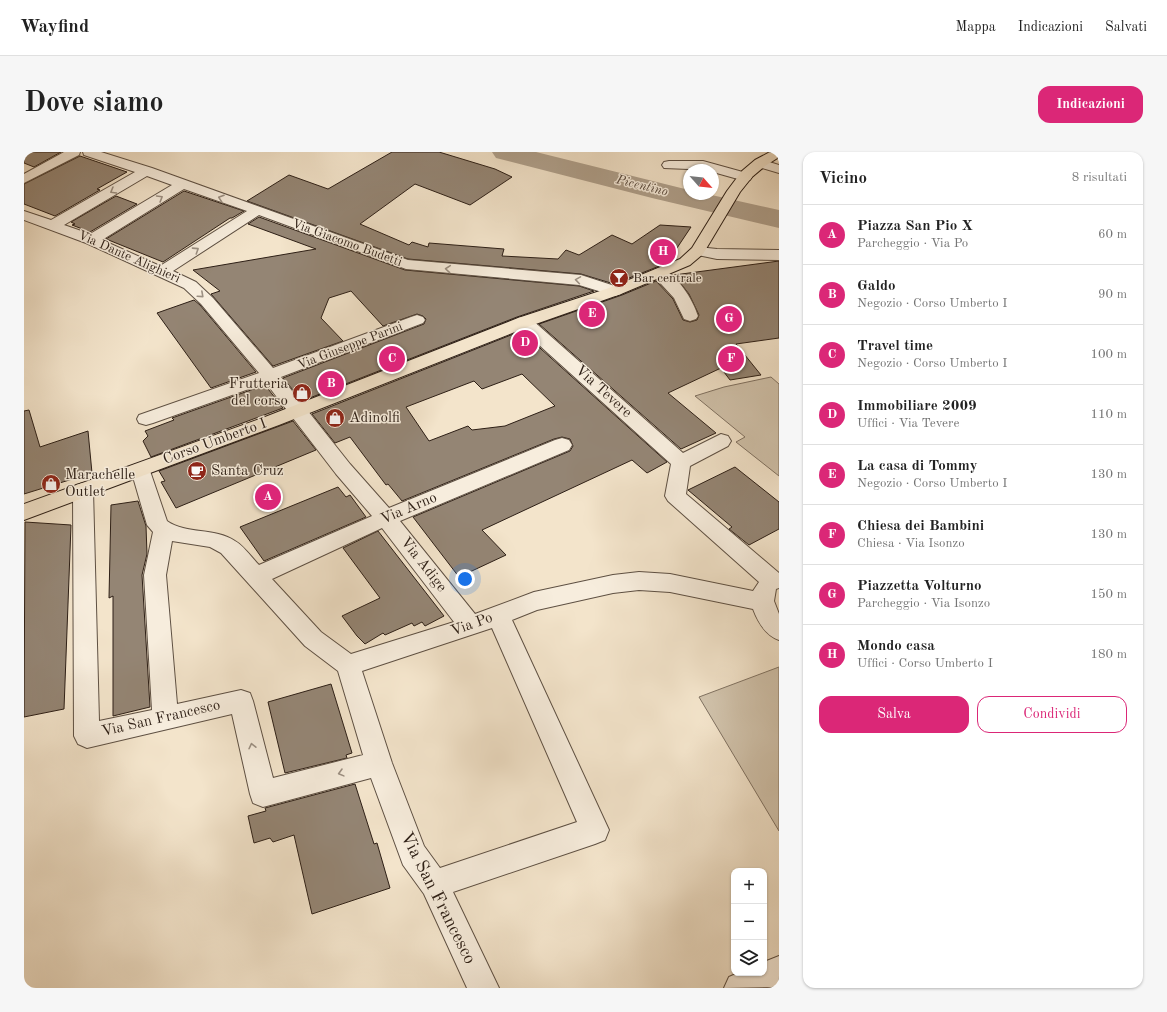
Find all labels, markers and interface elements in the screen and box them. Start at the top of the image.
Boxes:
text: Wayfind [20,18,89,37]
text: Mappa [956,20,996,34]
text: Indicazioni [1018,20,1083,34]
text: Salvati [1105,20,1147,34]
button: Indicazioni [1038,86,1143,123]
text: Dove siamo [24,90,164,118]
north arrow [683,164,719,200]
text: Vicino [819,170,867,187]
text: 8 risultati [1072,171,1127,184]
water label: Picentino [614,173,669,199]
one-way arrow [110,186,117,193]
one-way arrow [218,194,225,202]
one-way arrow [156,196,163,203]
street label: Via Giacomo Budetti [290,217,404,269]
text: Piazza San Pio X [857,219,973,234]
text: A [827,228,837,241]
text: 60 m [1098,228,1127,241]
street label: Via Dante Alighieri [76,229,182,286]
pin: H [650,237,676,267]
text: Parcheggio · Via Po [857,237,968,250]
one-way arrow [192,247,199,255]
one-way arrow [445,265,451,274]
bar icon: Bar centrale [608,267,630,289]
place label: Bar centrale [633,272,702,285]
one-way arrow [574,276,581,285]
text: Galdo [857,279,896,294]
text: B [827,288,837,301]
text: 90 m [1098,288,1127,301]
one-way arrow [196,291,204,298]
text: Negozio · Corso Umberto I [857,297,1007,310]
pin: E [579,299,605,329]
pin: G [716,304,742,334]
street label: Via Giuseppe Parini [296,320,405,372]
pin: D [512,328,538,358]
text: Travel time [857,339,933,354]
pin: C [379,344,405,374]
pin: F [718,344,744,374]
text: C [828,348,836,361]
text: 100 m [1090,348,1127,361]
text: Negozio · Corso Umberto I [857,357,1007,370]
street label: Via Tevere [572,363,634,421]
pin: B [318,369,344,399]
place label: Frutteria del corso [229,377,289,409]
shop icon: Frutteria del corso [291,382,313,404]
text: Immobiliare 2009 [857,399,977,414]
shop icon: Adinolfi [324,407,346,429]
text: D [827,408,837,421]
text: 110 m [1090,408,1127,421]
place label: Adinolfi [349,411,400,426]
street label: Corso Umberto I [161,416,269,468]
text: Uffici · Via Tevere [857,417,959,430]
text: La casa di Tommy [857,459,978,474]
cafe icon: Santa Cruz [186,460,208,482]
place label: Santa Cruz [211,464,283,479]
place label: Marachelle Outlet [65,468,135,500]
text: E [828,468,836,481]
text: 130 m [1090,468,1127,481]
shop icon: Marachelle Outlet [40,473,62,495]
text: Negozio · Corso Umberto I [857,477,1007,490]
pin: A [255,482,281,512]
street label: Via Arno [379,490,439,528]
text: Chiesa dei Bambini [857,519,984,534]
text: F [828,528,836,541]
text: 130 m [1090,528,1127,541]
street label: Via Adige [397,535,449,595]
text: Chiesa · Via Isonzo [857,537,965,550]
your location [455,569,475,589]
text: Piazzetta Volturno [857,579,982,594]
text: G [827,588,837,601]
text: 150 m [1090,588,1127,601]
text: Parcheggio · Via Isonzo [857,597,990,610]
street label: Via Po [449,611,495,639]
text: Mondo casa [857,639,935,654]
text: H [827,648,837,661]
text: 180 m [1090,648,1127,661]
text: Uffici · Corso Umberto I [857,657,993,670]
button: Salva [819,696,969,733]
button: Condividi [977,696,1127,733]
street label: Via San Francesco [100,698,222,740]
one-way arrow [248,743,256,749]
one-way arrow [338,768,345,777]
street label: Via San Francesco [397,829,479,967]
map controls [731,868,767,976]
button: + [731,868,767,904]
button: − [731,904,767,940]
button: layers [731,940,767,976]

